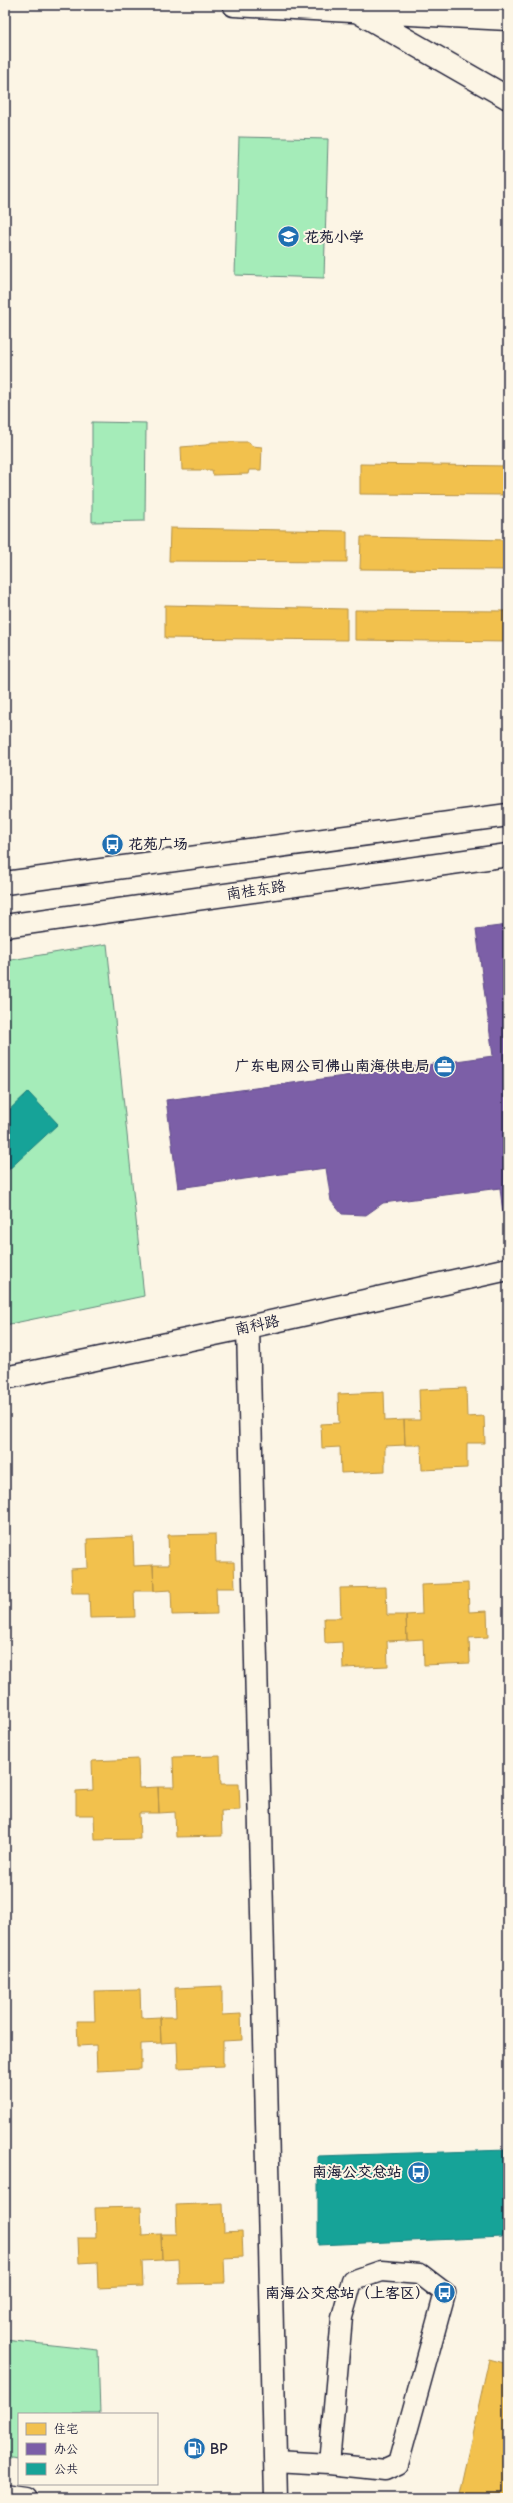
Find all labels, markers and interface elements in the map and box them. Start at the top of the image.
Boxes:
school or university icon: 花苑小学 [275,224,301,250]
place label: 花苑小学 [304,228,364,246]
bus stop icon: 花苑广场 [100,831,126,857]
place label: 花苑广场 [128,835,188,853]
street label: 南桂东路 [225,877,287,903]
office icon: 广东电网公司佛山南海供电局 [432,1053,458,1079]
place label: 广东电网公司佛山南海供电局 [235,1057,430,1075]
street label: 南科路 [233,1312,281,1338]
bus stop icon: 南海公交总站 [405,2159,431,2185]
place label: 南海公交总站 [312,2163,402,2181]
bus stop icon: 南海公交总站（上客区） [432,2280,458,2306]
place label: 南海公交总站（上客区） [265,2284,430,2302]
legend [18,2413,158,2485]
text: 住宅 [54,2422,78,2436]
fuel station icon: BP [181,2436,207,2462]
place label: BP [210,2440,228,2458]
text: 办公 [54,2442,78,2456]
text: 公共 [54,2462,78,2476]

